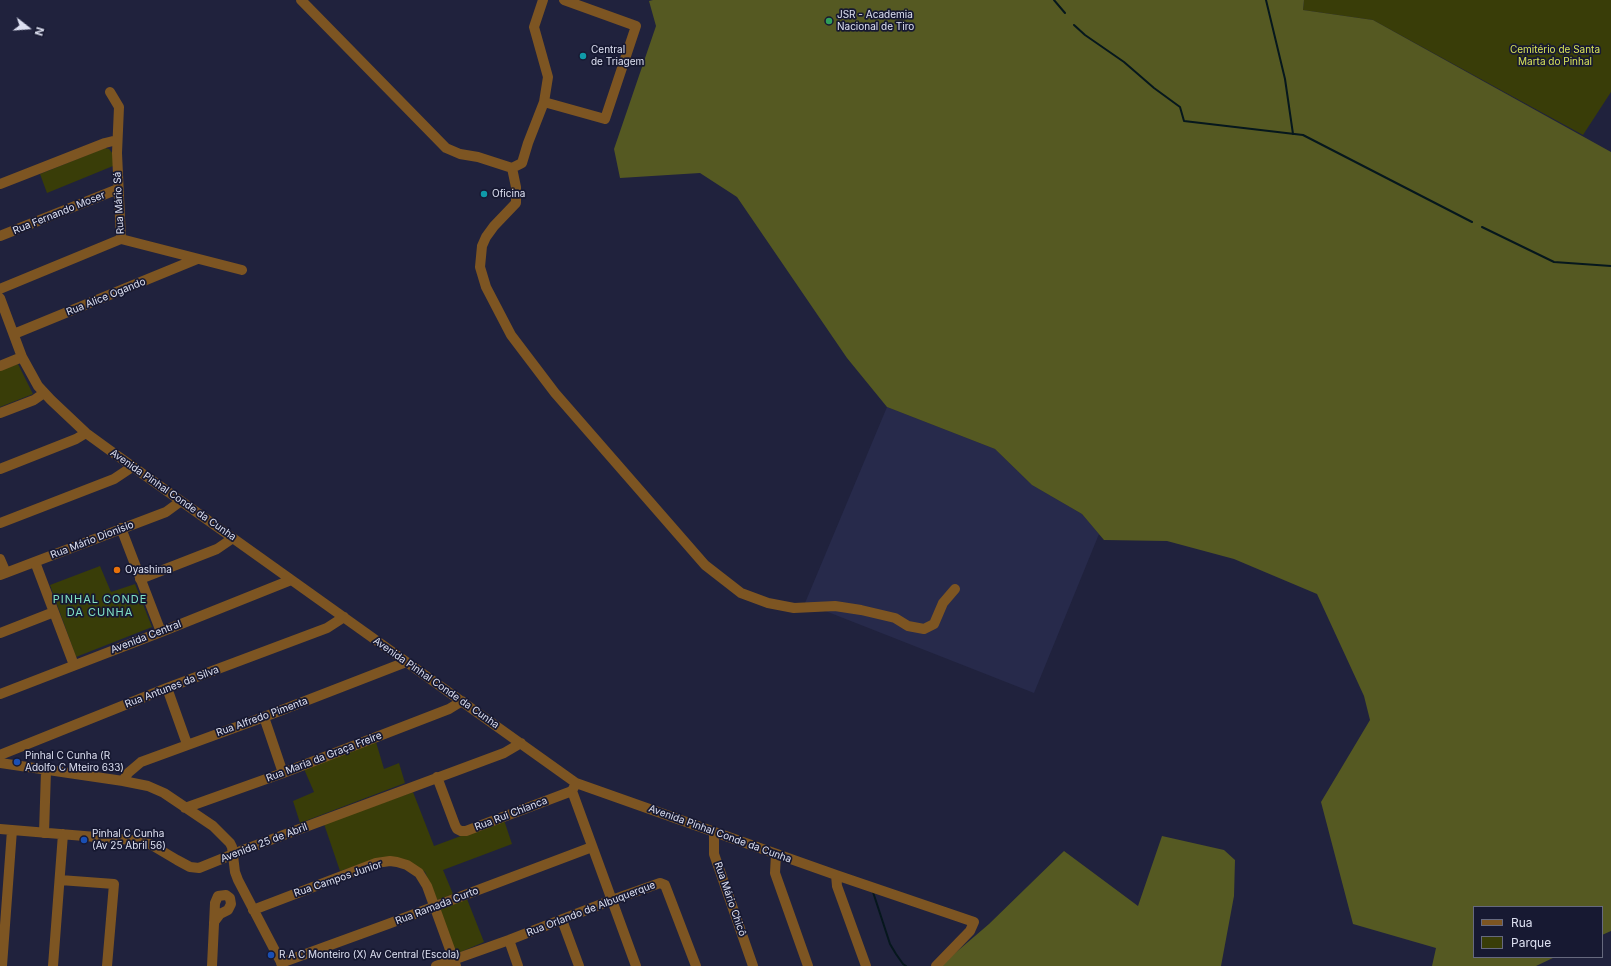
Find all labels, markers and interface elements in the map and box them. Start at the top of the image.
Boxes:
north arrow [8,8,48,48]
place label: JSR - Academia Nacional de Tiro [837,9,914,32]
marker: JSR - Academia Nacional de Tiro [824,16,834,26]
text: N [32,25,47,38]
place label: Central de Triagem [591,44,644,68]
park label: Cemitério de Santa Marta do Pinhal [1510,44,1600,68]
marker: Central de Triagem [578,51,588,61]
street label: Rua Mário Sá [111,171,127,235]
place label: Oficina [492,188,525,200]
street label: Rua Fernando Moser [11,189,107,237]
marker: Oficina [479,189,489,199]
street label: Rua Alice Ogando [65,276,147,318]
street label: Avenida Pinhal Conde da Cunha [108,447,238,543]
street label: Rua Mário Dionisio [49,519,135,561]
place label: Oyashima [125,564,172,576]
marker: Oyashima [112,565,122,575]
district label: PINHAL CONDE DA CUNHA [53,593,147,619]
street label: Avenida Central [109,618,183,656]
street label: Avenida Pinhal Conde da Cunha [371,635,501,731]
street label: Rua Antunes da Silva [123,664,221,710]
street label: Rua Alfredo Pimenta [215,695,309,739]
street label: Rua Maria da Graça Freire [265,729,383,785]
place label: Pinhal C Cunha (R Adolfo C Mteiro 633) [25,750,124,774]
marker: Pinhal C Cunha (R Adolfo C Mteiro 633) [12,757,22,767]
street label: Rua Rui Chianca [473,795,549,833]
street label: Avenida Pinhal Conde da Cunha [647,803,793,865]
street label: Avenida 25 de Abril [219,821,309,865]
place label: Pinhal C Cunha (Av 25 Abril 56) [92,828,166,852]
marker: Pinhal C Cunha (Av 25 Abril 56) [79,835,89,845]
street label: Rua Campos Junior [292,858,384,900]
street label: Rua Mário Chicô [712,860,748,938]
street label: Rua Orlando de Albuquerque [525,879,657,939]
street label: Rua Ramada Curto [394,885,480,927]
legend [1473,906,1603,958]
text: Rua [1511,915,1533,930]
text: Parque [1511,935,1551,950]
place label: R A C Monteiro (X) Av Central (Escola) [279,949,460,961]
marker: R A C Monteiro (X) Av Central (Escola) [266,950,276,960]

